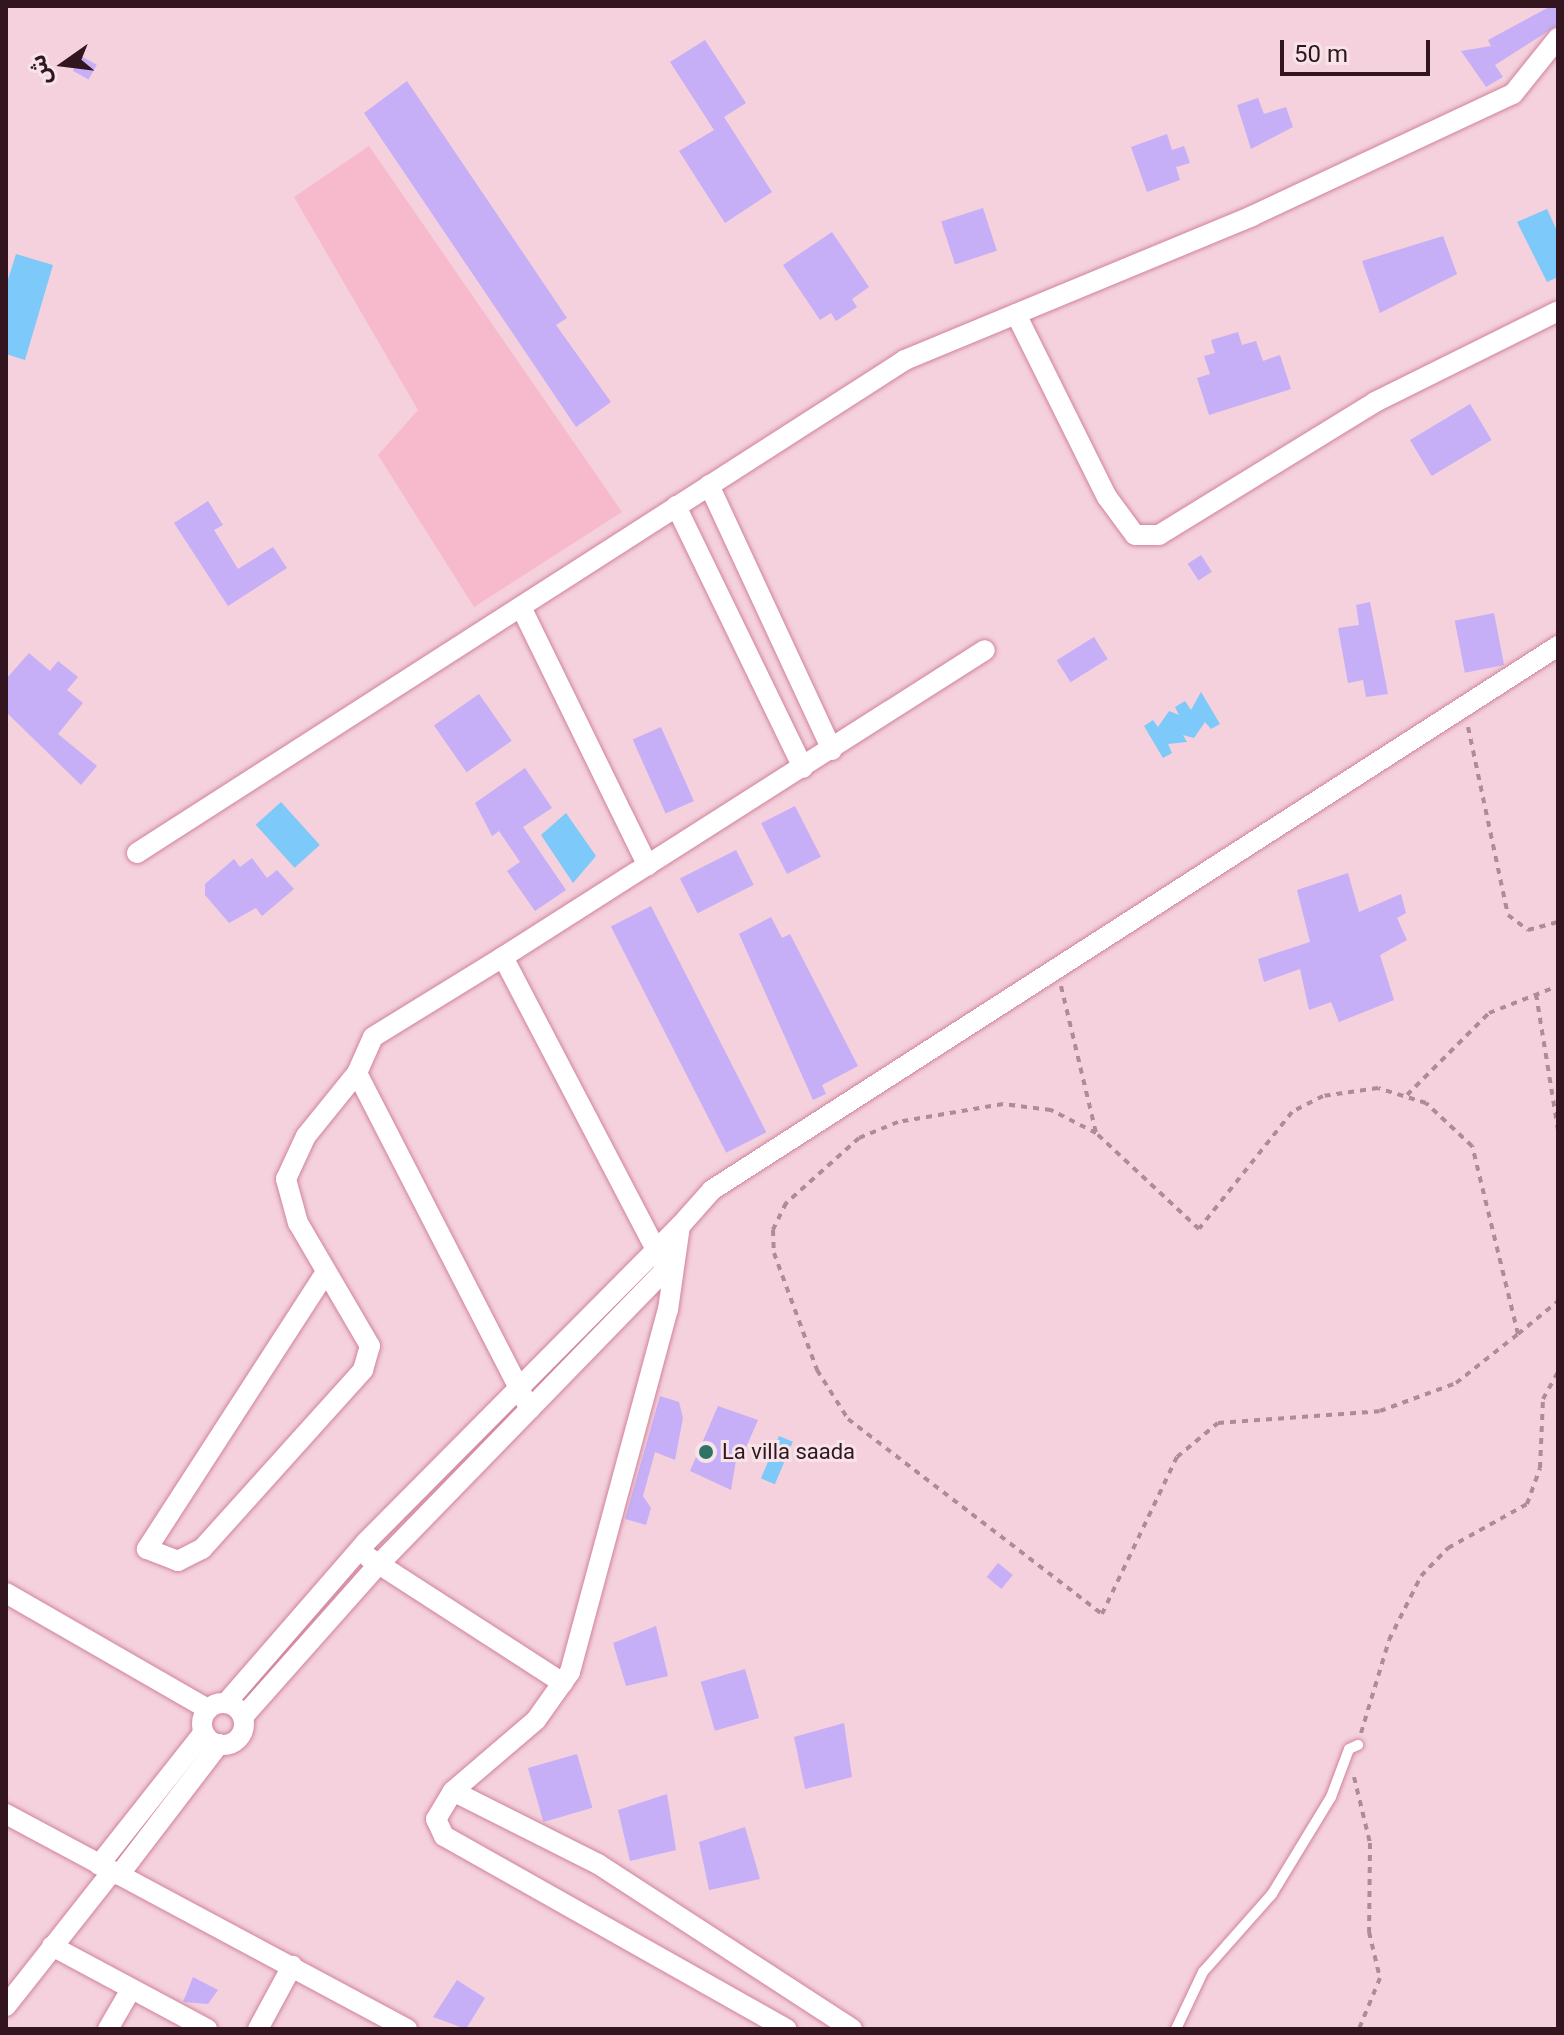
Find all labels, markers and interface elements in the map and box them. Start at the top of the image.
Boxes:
north arrow [24,24,104,104]
scale bar [1284,24,1434,74]
text: 50 m [1294,40,1348,68]
text: ش [24,52,56,88]
place label: La villa saada [722,1439,855,1465]
marker: La villa saada [697,1443,715,1461]

